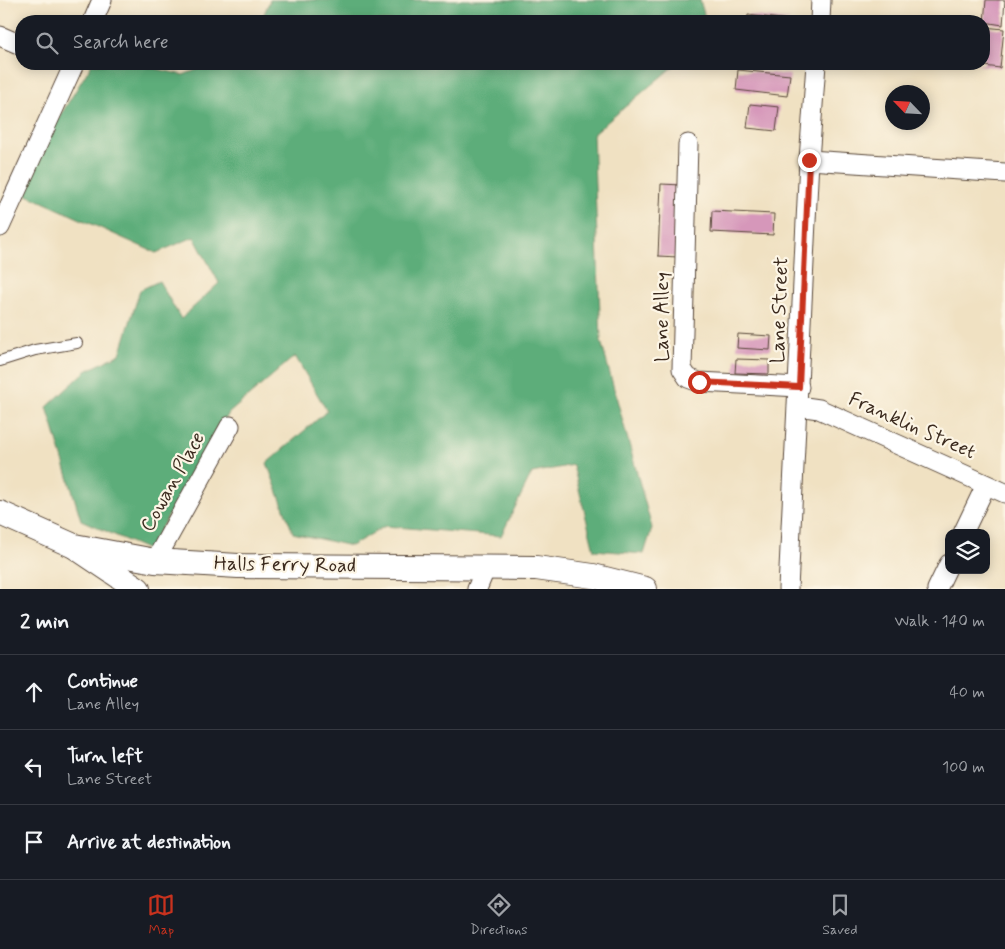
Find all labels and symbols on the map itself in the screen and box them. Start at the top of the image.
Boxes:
north arrow [885,85,930,130]
route end [798,149,821,172]
street label: Lane Street [765,256,795,364]
street label: Lane Alley [649,272,676,362]
route start [688,371,711,394]
street label: Franklin Street [844,386,980,466]
street label: Cowan Place [134,427,212,537]
street label: Halls Ferry Road [214,550,356,580]

